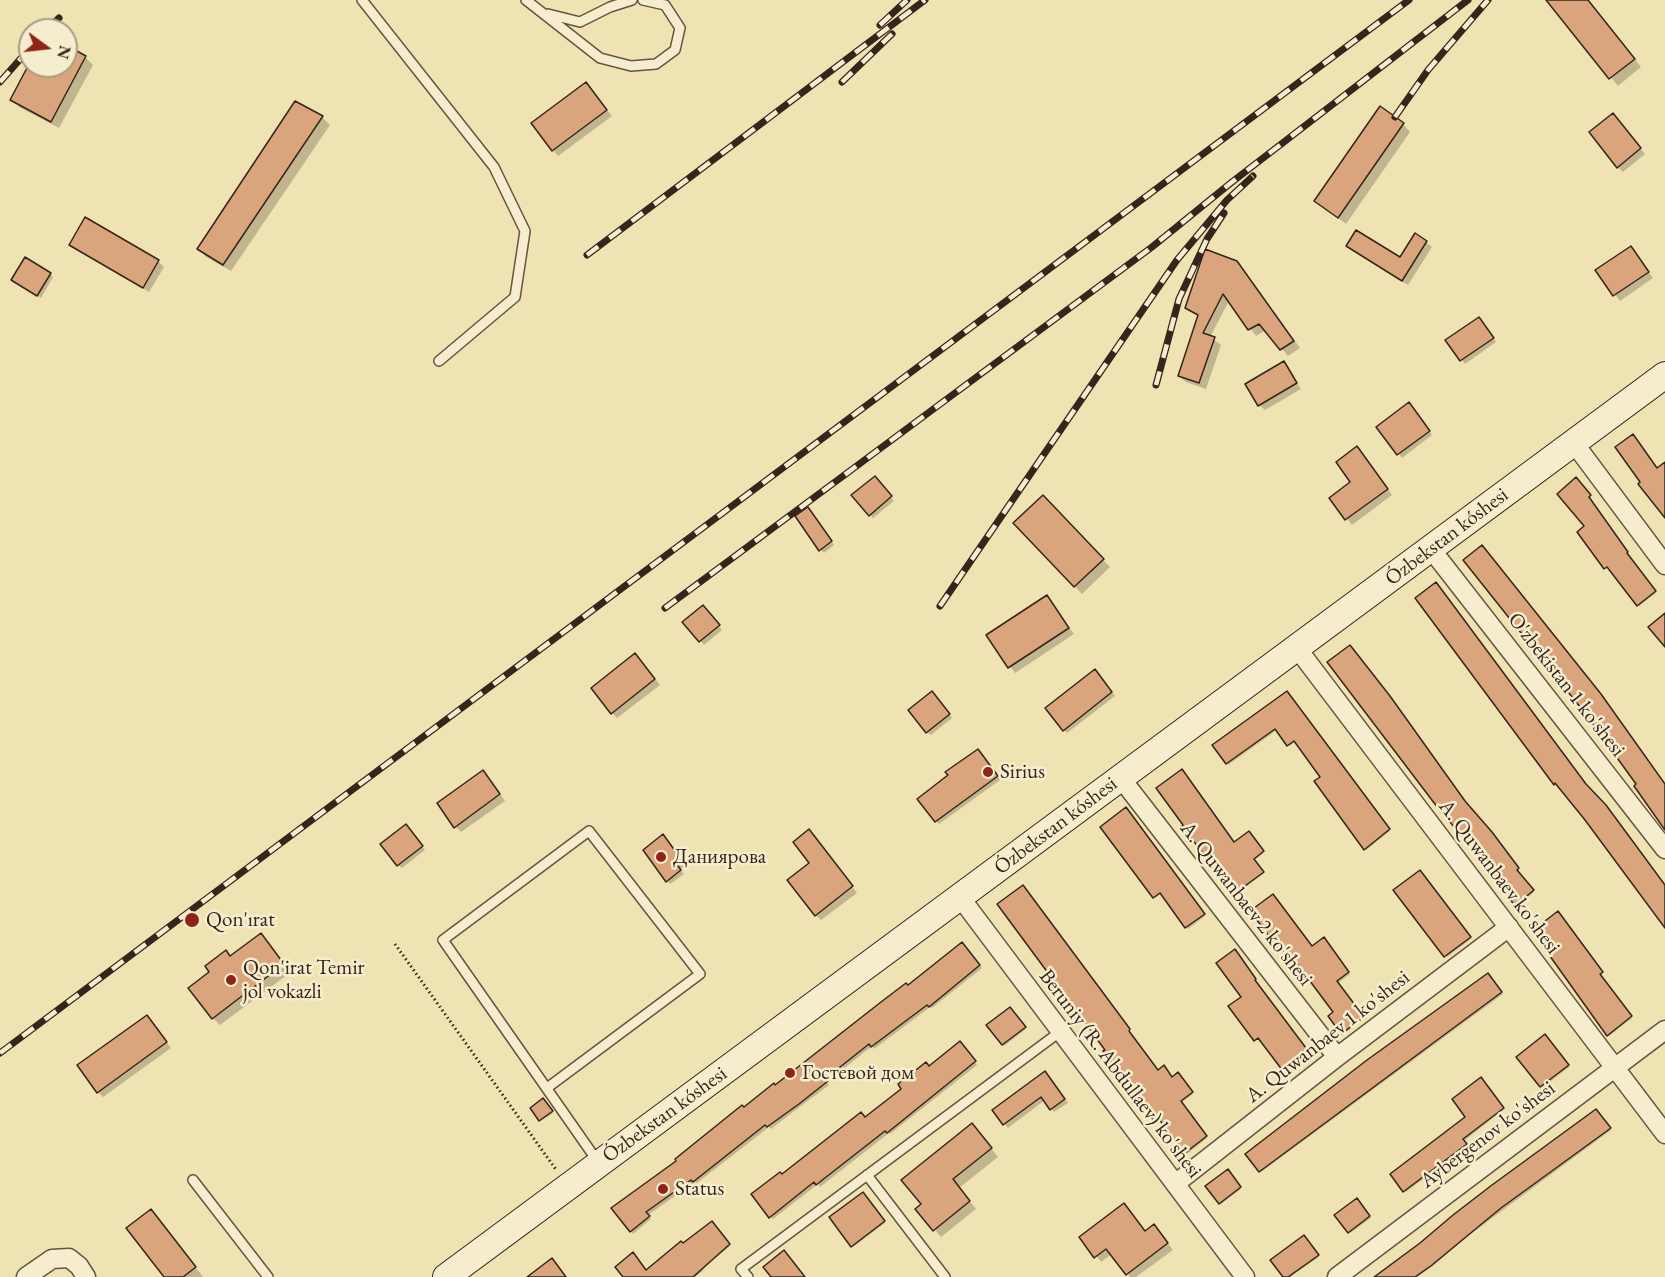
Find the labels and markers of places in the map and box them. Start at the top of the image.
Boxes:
place label: Sirius [1000,759,1045,785]
marker: Sirius [981,765,995,779]
place label: Даниярова [673,844,766,870]
marker: Даниярова [654,850,668,864]
place label: Qon'ırat [206,907,275,933]
marker: Qon'ırat [183,911,201,929]
place label: Qon'irat Temir jol vokazli [243,955,365,1005]
marker: Qon'irat Temir jol vokazli [224,973,238,987]
place label: Гостевой дом [802,1060,914,1086]
marker: Гостевой дом [783,1066,797,1080]
place label: Status [675,1176,724,1202]
marker: Status [656,1182,670,1196]

